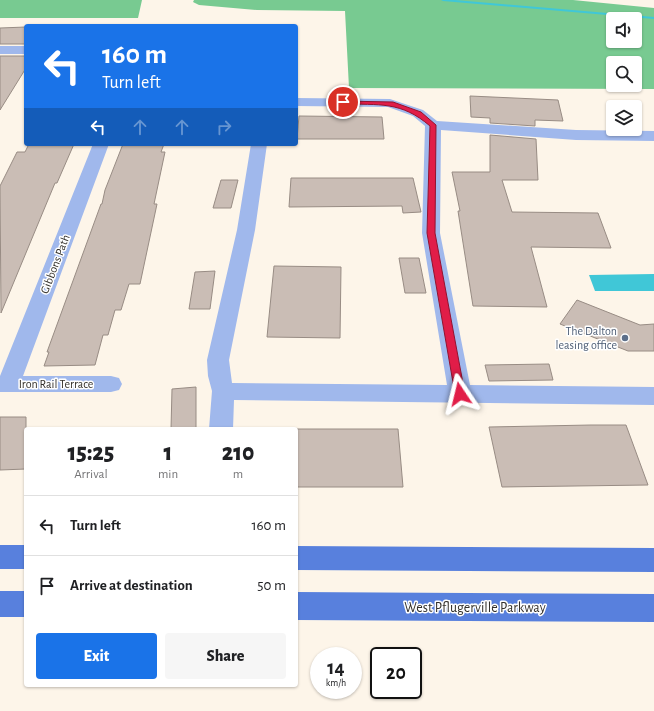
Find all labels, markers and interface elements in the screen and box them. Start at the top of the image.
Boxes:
map controls [606,12,642,136]
button: sound [606,12,642,48]
icon: left [36,40,88,92]
text: 160 m [102,41,167,69]
button: search [606,56,642,92]
text: Turn left [102,74,161,92]
pin [326,85,360,119]
icon: arrive [332,91,354,113]
button: layers [606,100,642,136]
icon: left [87,116,109,138]
icon: ahead [129,116,151,138]
icon: ahead [171,116,193,138]
icon: right [213,116,235,138]
street label: Gibbons Path [38,233,72,295]
place label: The Dalton leasing office [556,325,617,351]
marker: The Dalton leasing office [620,333,630,343]
position arrow [439,373,481,415]
street label: Iron Rail Terrace [19,378,93,390]
text: 15:25 [68,441,114,465]
text: 1 [164,441,172,465]
text: 210 [222,441,254,465]
text: Arrival [74,468,108,481]
text: min [158,468,178,481]
text: m [233,468,243,481]
icon: left [36,515,58,537]
text: Turn left [70,518,121,533]
text: 160 m [251,518,286,533]
icon: arrive [36,575,58,597]
text: Arrive at destination [70,578,193,593]
text: 50 m [257,578,286,593]
street label: West Pflugerville Parkway [404,601,546,615]
button: Exit [36,633,157,679]
button: Share [165,633,286,679]
speed limit sign: 20 [370,647,422,699]
text: 14 [327,658,345,678]
text: km/h [326,678,346,688]

